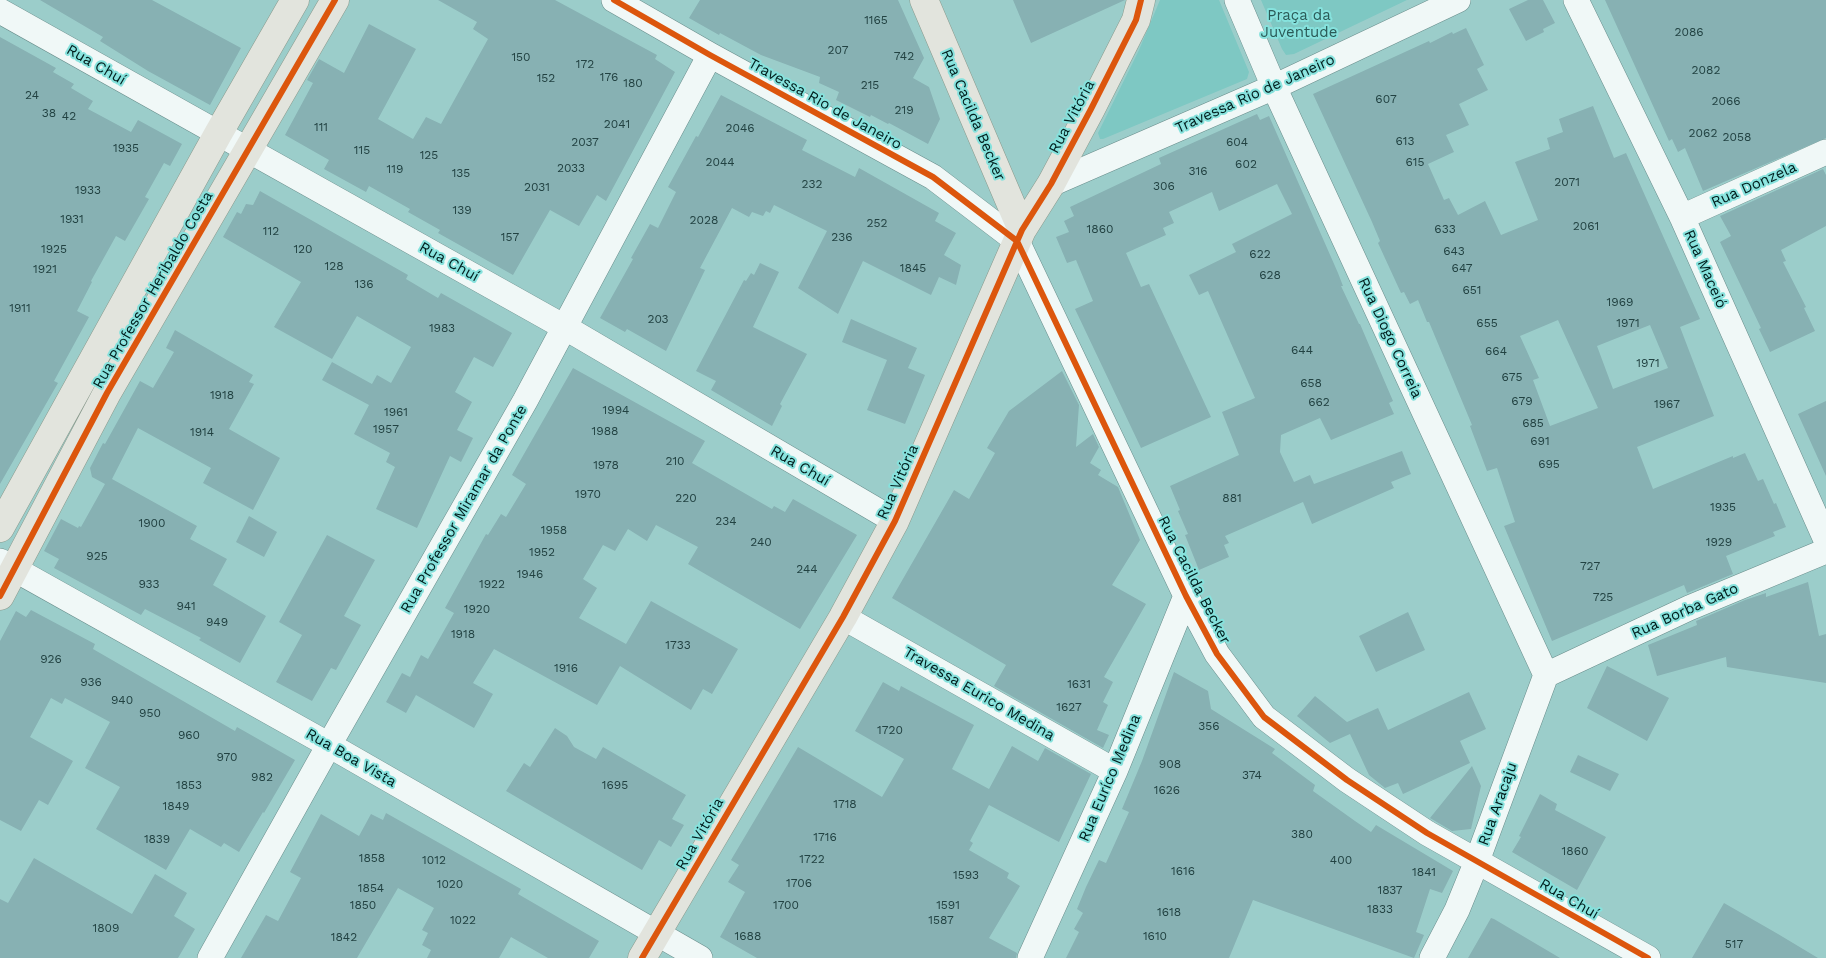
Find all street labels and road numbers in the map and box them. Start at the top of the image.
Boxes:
street label: Rua Chuí [63,41,129,89]
street label: Rua Cacilda Becker [937,46,1009,184]
street label: Travessa Rio de Janeiro [1172,51,1338,137]
street label: Travessa Rio de Janeiro [745,54,905,154]
street label: Rua Vitória [1045,77,1099,157]
street label: Rua Donzela [1709,158,1799,212]
street label: Rua Professor Heribaldo Costa [89,188,217,392]
street label: Rua Maceió [1680,227,1730,311]
street label: Rua Chuí [416,238,482,286]
street label: Rua Diogo Correia [1354,275,1426,401]
street label: Rua Professor Miramar da Ponte [397,402,531,616]
street label: Rua Chuí [767,442,833,490]
street label: Rua Vitória [873,442,923,522]
street label: Rua Cacilda Becker [1154,513,1234,647]
street label: Rua Borba Gato [1629,579,1741,643]
street label: Travessa Eurico Medina [900,643,1058,745]
street label: Rua Euríco Medina [1075,712,1145,844]
street label: Rua Boa Vista [303,725,399,791]
street label: Rua Aracaju [1475,760,1521,848]
street label: Rua Vitória [672,795,728,873]
street label: Rua Chuí [1536,875,1602,923]

